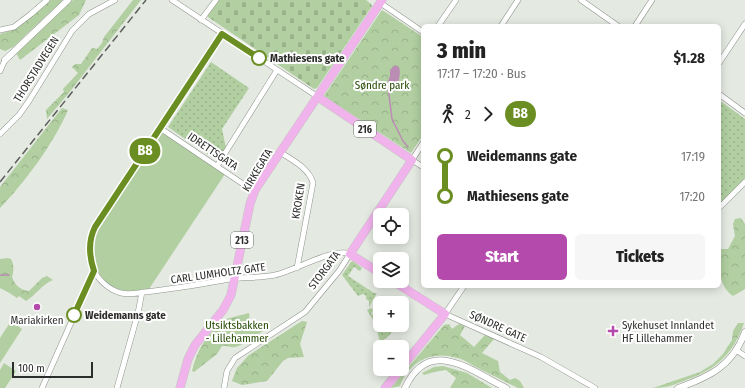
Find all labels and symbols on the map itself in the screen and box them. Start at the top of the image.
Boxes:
street label: THORSTADVEGEN [11,34,62,105]
marker: Mathiesens gate [251,50,267,66]
place label: Mathiesens gate [270,52,345,65]
park label: Søndre park [355,79,410,92]
road number: 216 [354,121,376,137]
street label: IDRETTSGATA [185,130,240,173]
line badge: B8 [127,138,163,164]
street label: KIRKEGATA [240,146,275,194]
street label: KROKEN [289,182,308,220]
road number: 213 [231,232,253,248]
street label: STORGATA [306,248,343,292]
street label: CARL LUMHOLTZ GATE [170,260,266,287]
marker: Mariakirken [32,302,42,312]
marker: Weidemanns gate [66,307,82,323]
street label: SØNDRE GATE [467,308,528,345]
place label: Weidemanns gate [85,309,166,322]
place label: Mariakirken [10,314,64,327]
park label: Utsiktsbakken - Lillehammer [205,319,269,345]
place label: Sykehuset Innlandet HF Lillehammer [622,319,714,345]
marker: Sykehuset Innlandet HF Lillehammer [607,325,619,337]
scale bar [12,360,93,379]

